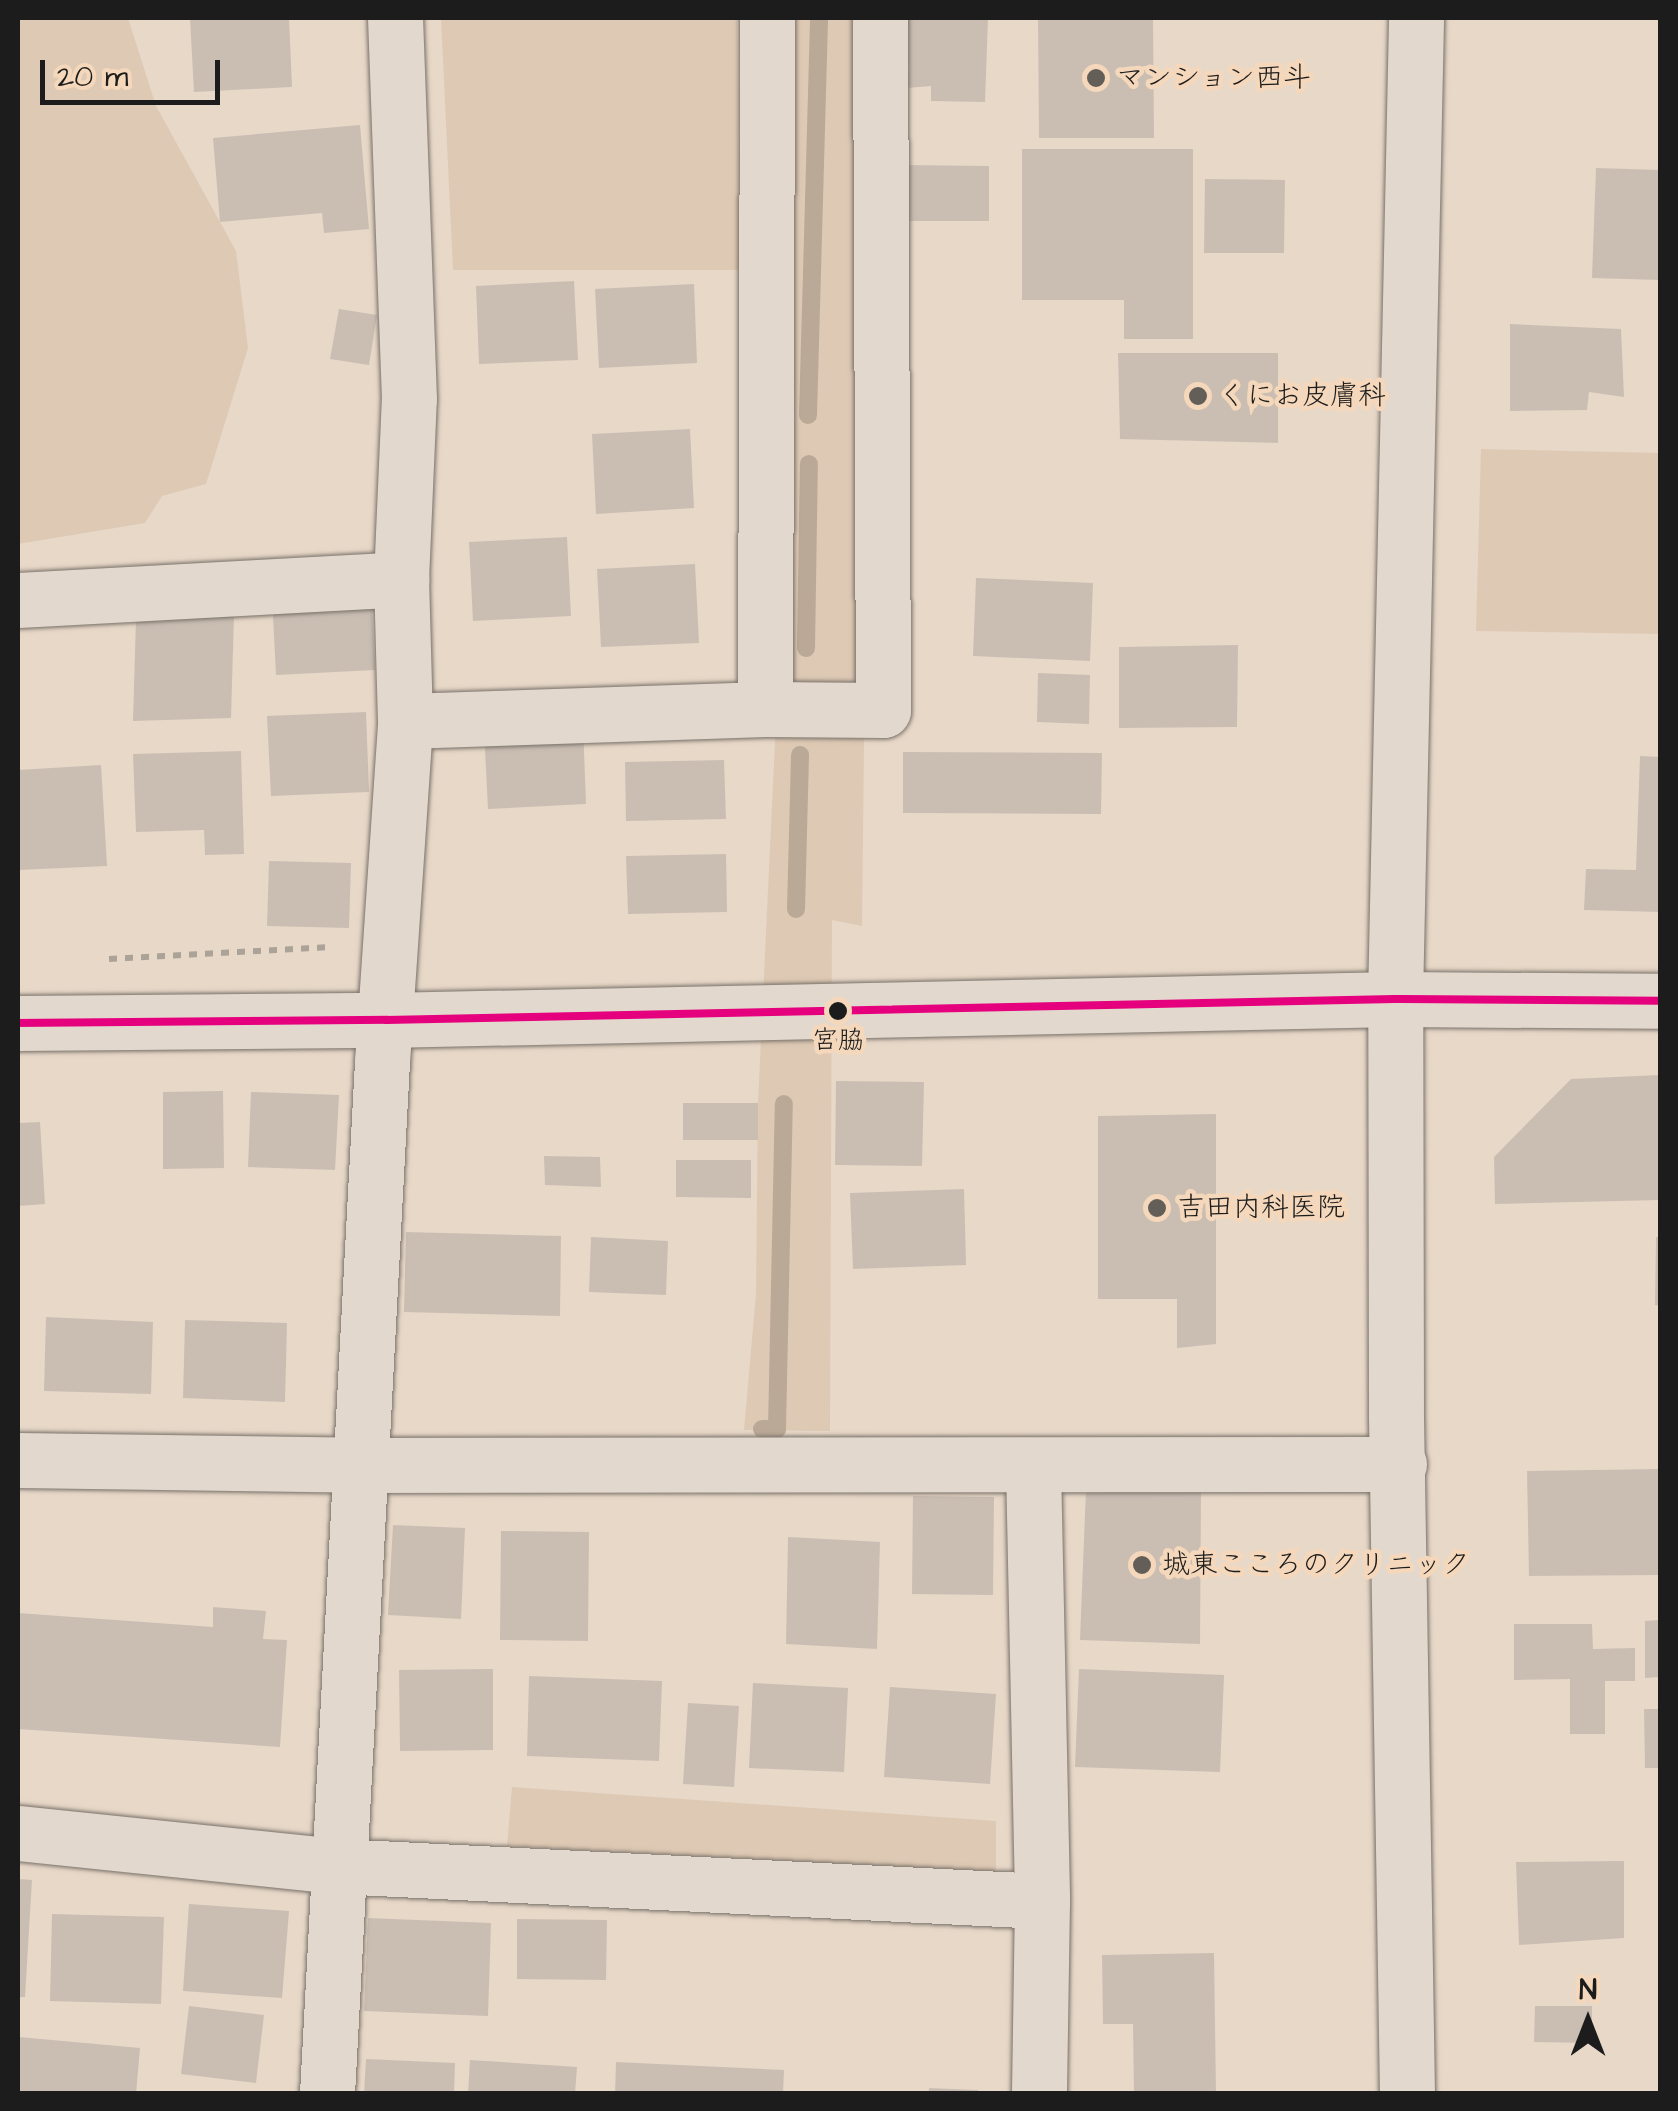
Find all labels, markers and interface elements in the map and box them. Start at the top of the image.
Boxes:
scale bar [45,40,225,102]
text: 20 m [57,56,128,98]
place label: マンション西斗 [1116,61,1312,95]
marker: マンション西斗 [1085,67,1107,89]
place label: くにお皮膚科 [1218,379,1386,413]
marker: くにお皮膚科 [1187,385,1209,407]
marker: 宮脇 [828,1001,848,1021]
place label: 宮脇 [812,1025,864,1057]
place label: 吉田内科医院 [1177,1191,1345,1225]
marker: 吉田内科医院 [1146,1197,1168,1219]
place label: 城東こころのクリニック [1162,1548,1470,1582]
marker: 城東こころのクリニック [1131,1554,1153,1576]
north arrow [1538,1971,1638,2071]
text: N [1579,1971,1597,2010]

